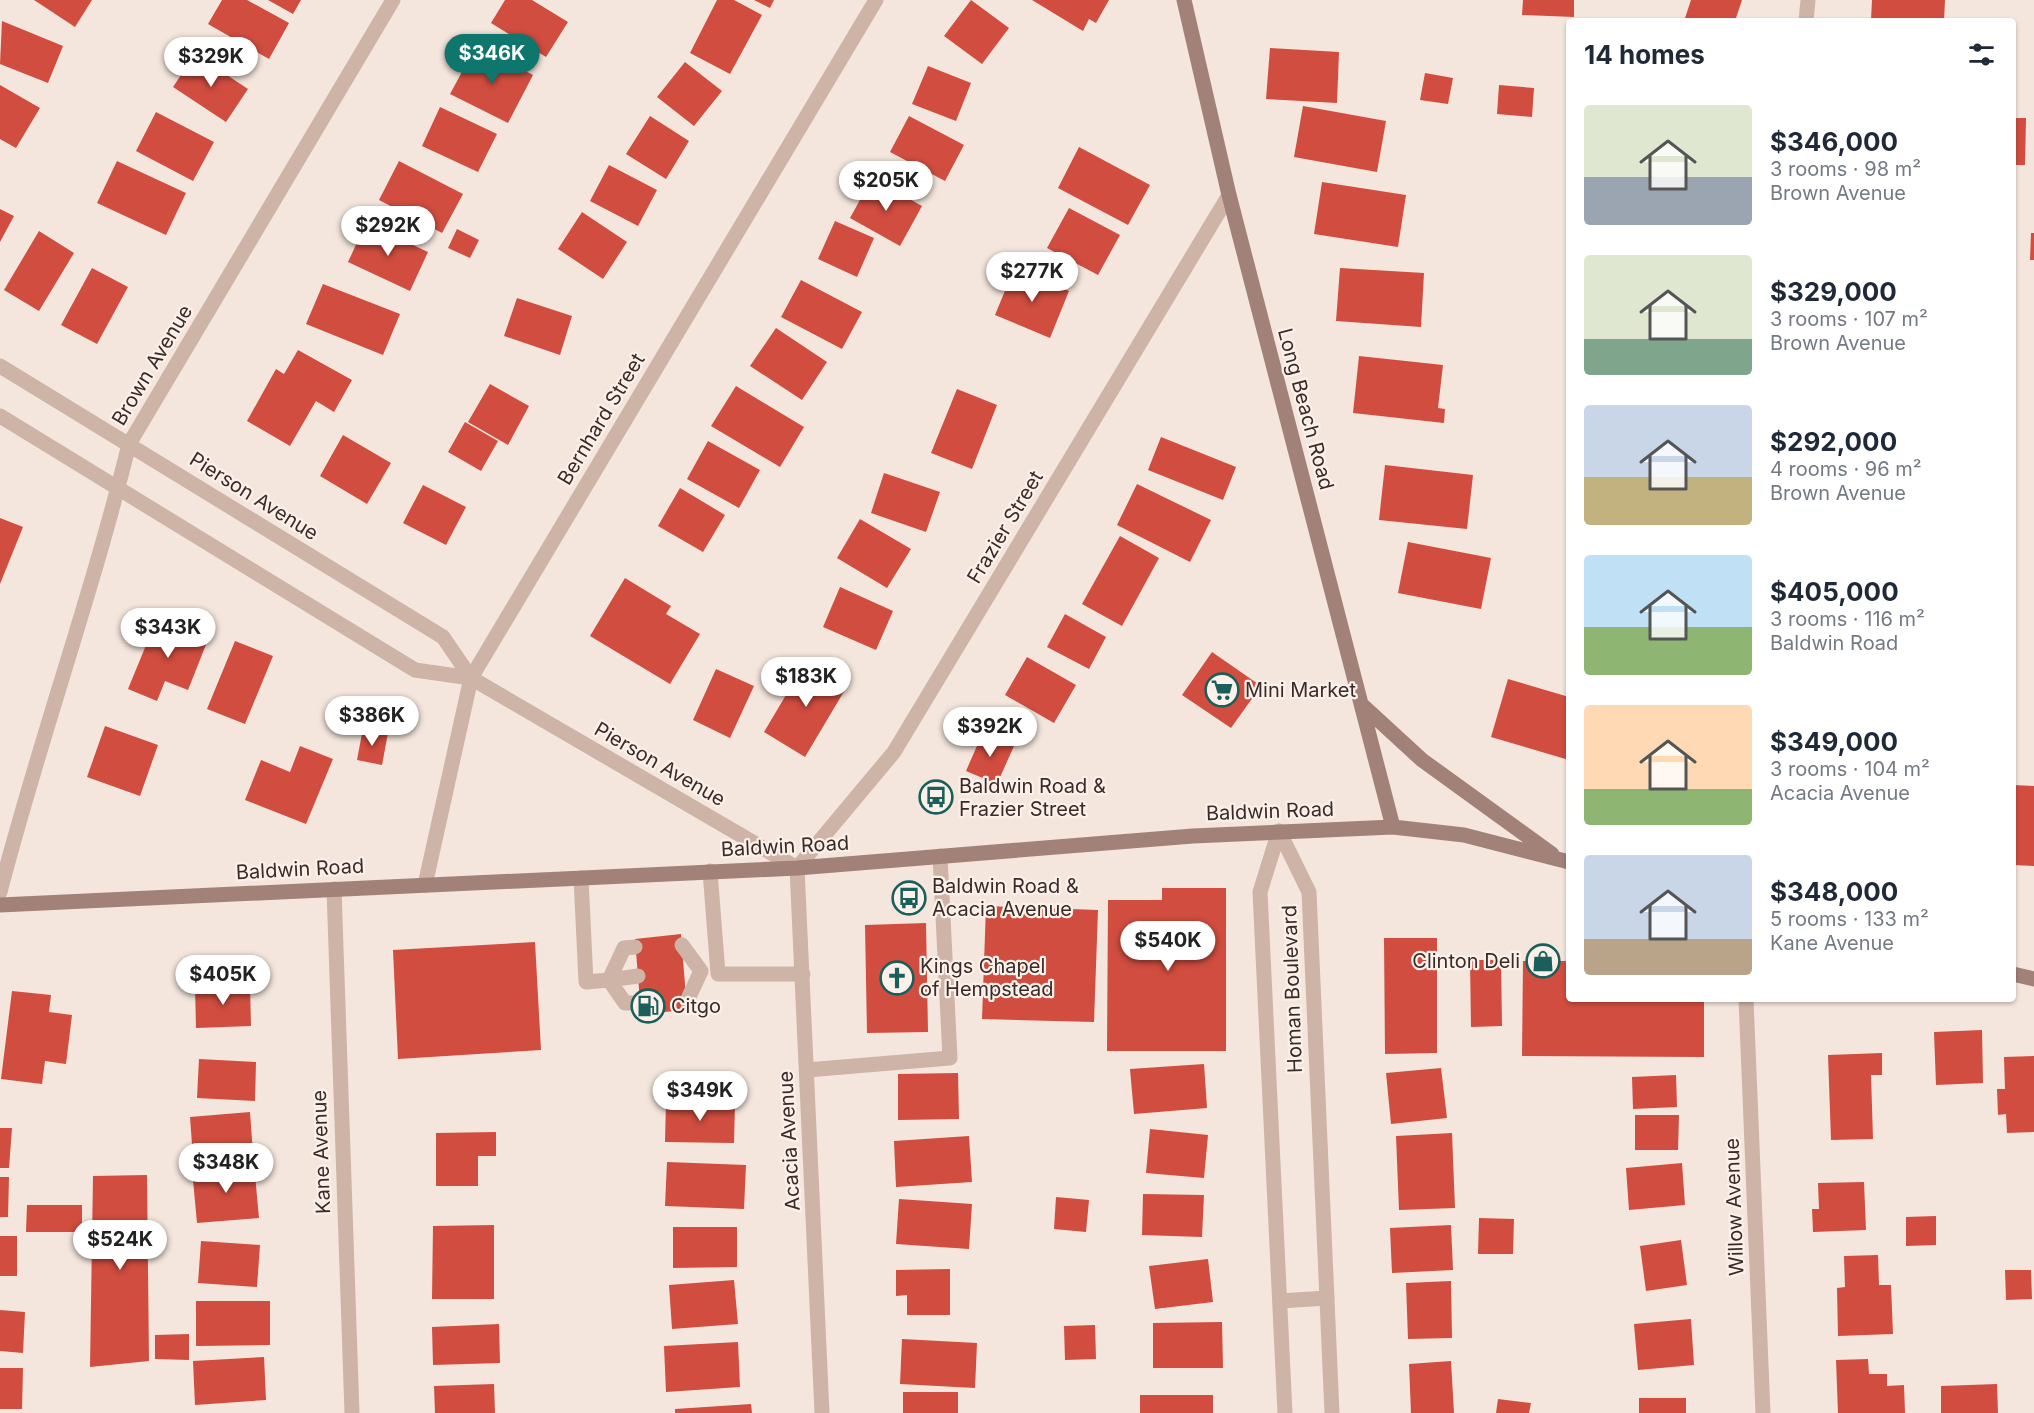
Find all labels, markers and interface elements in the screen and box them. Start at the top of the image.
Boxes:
pin: $346K [450,34,534,85]
pin: $329K [169,37,253,88]
icon: filters [1965,38,1998,71]
text: 14 homes [1584,39,1705,70]
text: $346K [459,41,525,65]
text: $329K [178,44,244,68]
text: $346,000 [1770,126,1898,157]
icon: home [1632,129,1704,201]
text: 3 rooms · 98 m² [1770,157,1921,181]
pin: $205K [844,161,928,212]
text: $205K [853,168,919,192]
text: Brown Avenue [1770,181,1906,205]
pin: $292K [346,206,430,257]
text: $292K [355,213,421,237]
pin: $277K [990,252,1074,303]
text: $277K [1000,259,1064,283]
text: $329,000 [1770,276,1897,307]
icon: home [1632,279,1704,351]
street label: Brown Avenue [107,301,197,429]
text: 3 rooms · 107 m² [1770,307,1928,331]
street label: Long Beach Road [1273,326,1339,492]
text: Brown Avenue [1770,331,1906,355]
street label: Bernhard Street [552,349,650,489]
text: $292,000 [1770,426,1897,457]
icon: home [1632,429,1704,501]
street label: Pierson Avenue [185,447,323,545]
text: 4 rooms · 96 m² [1770,457,1922,481]
street label: Frazier Street [962,466,1048,588]
text: Brown Avenue [1770,481,1906,505]
text: $405,000 [1770,576,1899,607]
icon: home [1632,579,1704,651]
text: 3 rooms · 116 m² [1770,607,1925,631]
pin: $343K [126,608,210,659]
text: $343K [135,615,201,639]
text: Baldwin Road [1770,631,1898,655]
pin: $183K [764,657,848,708]
text: $183K [775,664,837,688]
supermarket icon: Mini Market [1204,672,1240,708]
place label: Mini Market [1245,678,1357,702]
pin: $386K [330,696,414,747]
text: $386K [339,703,405,727]
pin: $392K [948,707,1032,758]
text: $392K [957,714,1023,738]
street label: Pierson Avenue [590,717,730,811]
text: $349,000 [1770,726,1898,757]
icon: home [1632,729,1704,801]
text: 3 rooms · 104 m² [1770,757,1930,781]
place label: Baldwin Road & Frazier Street [959,774,1106,821]
bus stop icon: Baldwin Road & Frazier Street [918,779,954,815]
text: Acacia Avenue [1770,781,1910,805]
street label: Baldwin Road [1205,797,1335,825]
street label: Baldwin Road [720,831,850,861]
street label: Baldwin Road [235,854,365,884]
place label: Baldwin Road & Acacia Avenue [932,874,1079,921]
text: $348,000 [1770,876,1898,907]
icon: home [1632,879,1704,951]
bus stop icon: Baldwin Road & Acacia Avenue [891,880,927,916]
street label: Homan Boulevard [1277,905,1307,1073]
text: 5 rooms · 133 m² [1770,907,1929,931]
pin: $540K [1126,921,1210,972]
text: $540K [1134,928,1202,952]
text: Kane Avenue [1770,931,1894,955]
shop icon: Clinton Deli [1525,943,1561,979]
place label: Clinton Deli [1412,949,1520,973]
place label: Kings Chapel of Hempstead [920,954,1054,1001]
pin: $405K [181,955,265,1006]
church icon: Kings Chapel of Hempstead [879,960,915,996]
text: $405K [189,962,257,986]
fuel station icon: Citgo [630,988,666,1024]
place label: Citgo [671,994,721,1018]
street label: Acacia Avenue [773,1070,805,1212]
pin: $349K [658,1071,742,1122]
text: $349K [667,1078,733,1102]
street label: Kane Avenue [307,1090,335,1214]
street label: Willow Avenue [1720,1138,1748,1276]
pin: $348K [184,1143,268,1194]
text: $348K [193,1150,259,1174]
pin: $524K [78,1220,162,1271]
text: $524K [87,1227,153,1251]

